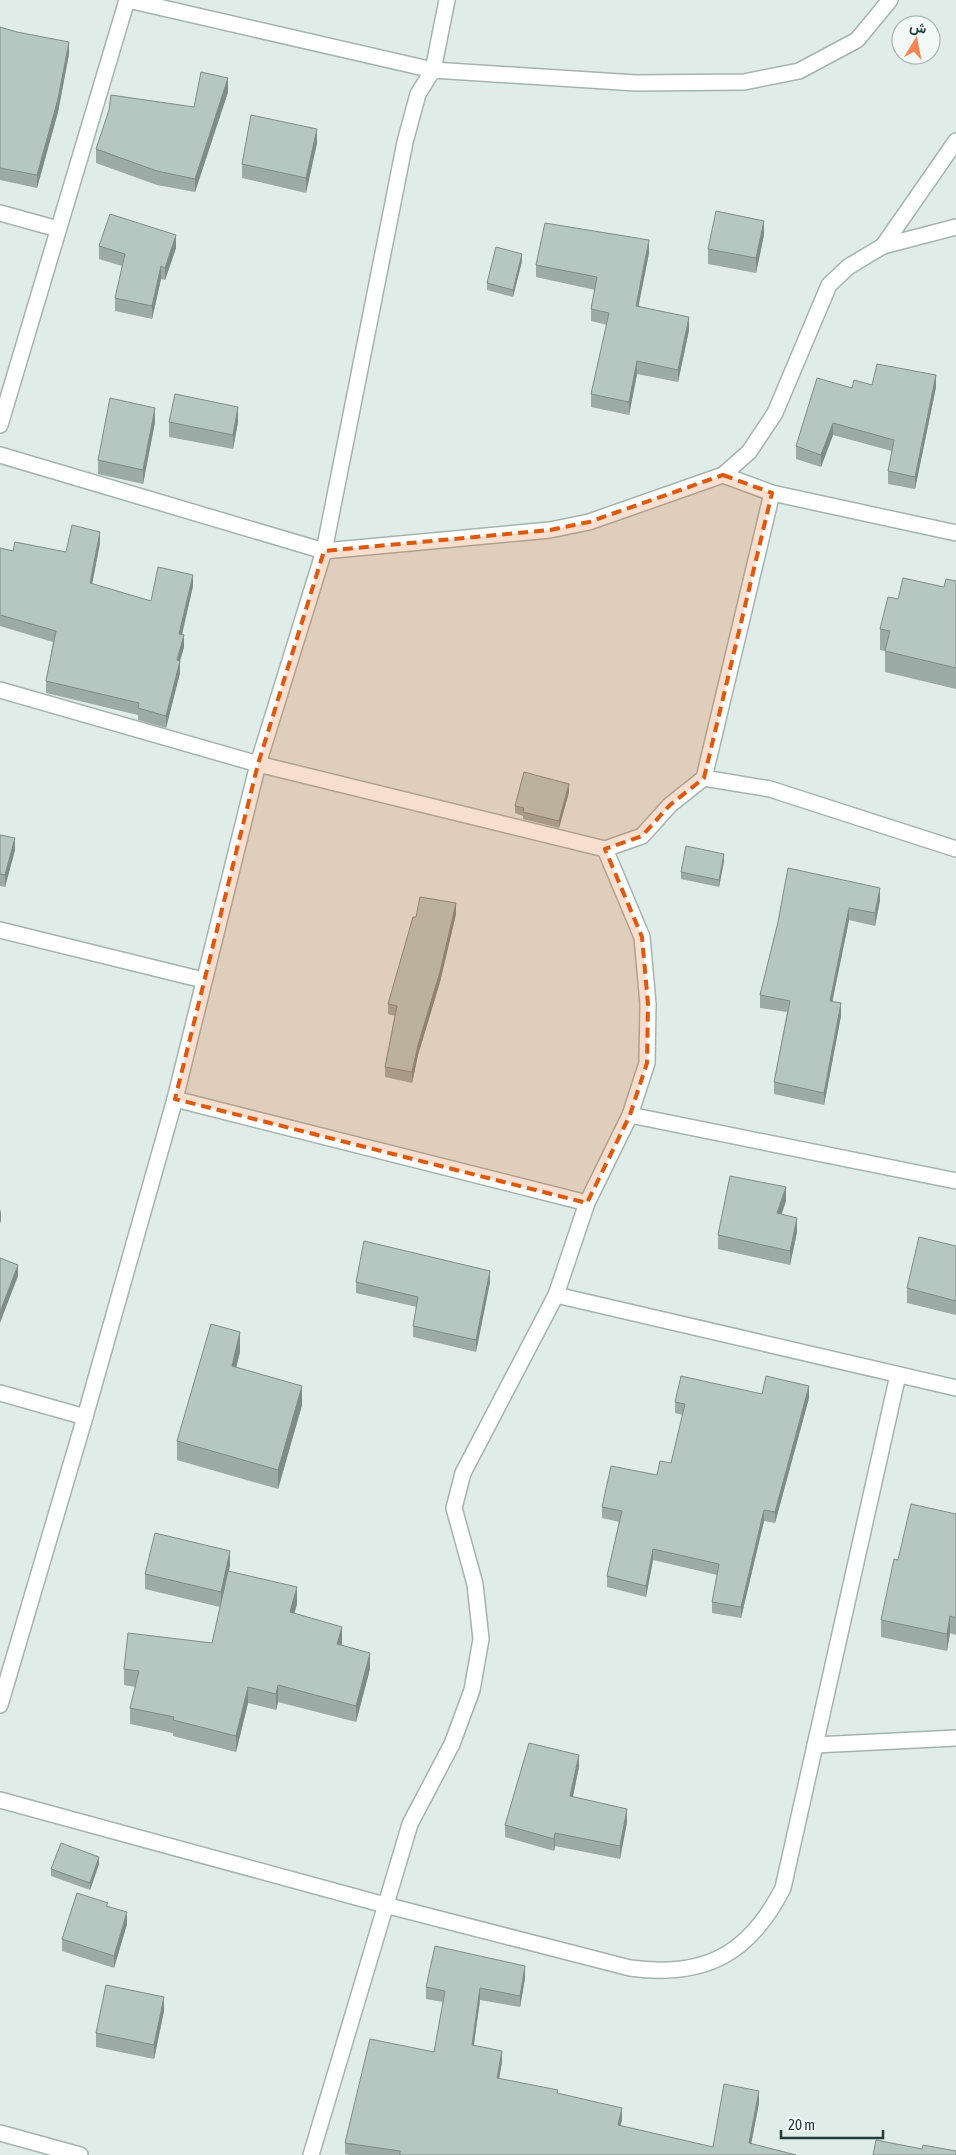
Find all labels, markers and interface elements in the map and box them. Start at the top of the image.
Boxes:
north arrow [891,15,941,65]
text: ش [908,18,928,38]
scale bar [781,2108,884,2140]
text: 20 m [788,2116,815,2133]

